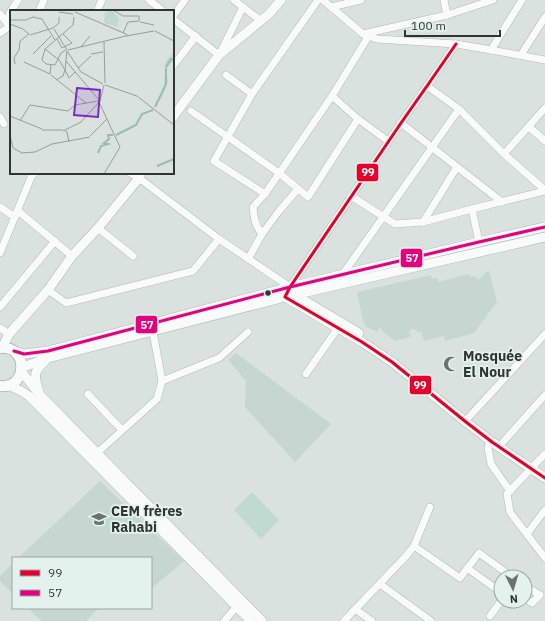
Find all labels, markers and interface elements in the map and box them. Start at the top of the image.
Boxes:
inset map [10,10,174,174]
scale bar [405,12,500,38]
text: 100 m [411,18,446,33]
line badge: 99 [356,163,379,182]
text: 99 [361,165,375,179]
line badge: 57 [400,248,423,268]
text: 57 [405,251,419,265]
unlabelled marker [263,288,273,298]
line badge: 57 [135,315,158,334]
text: 57 [140,318,154,332]
place label: Mosquée El Nour [463,347,522,381]
mosque icon: Mosquée El Nour [442,355,460,373]
line badge: 99 [409,375,432,395]
text: 99 [413,378,427,392]
place label: CEM frères Rahabi [111,502,182,536]
school or university icon: CEM frères Rahabi [90,510,108,528]
legend [12,557,152,609]
text: 99 [48,565,62,580]
north arrow [493,569,533,609]
text: 57 [48,585,62,600]
text: N [509,592,518,606]

